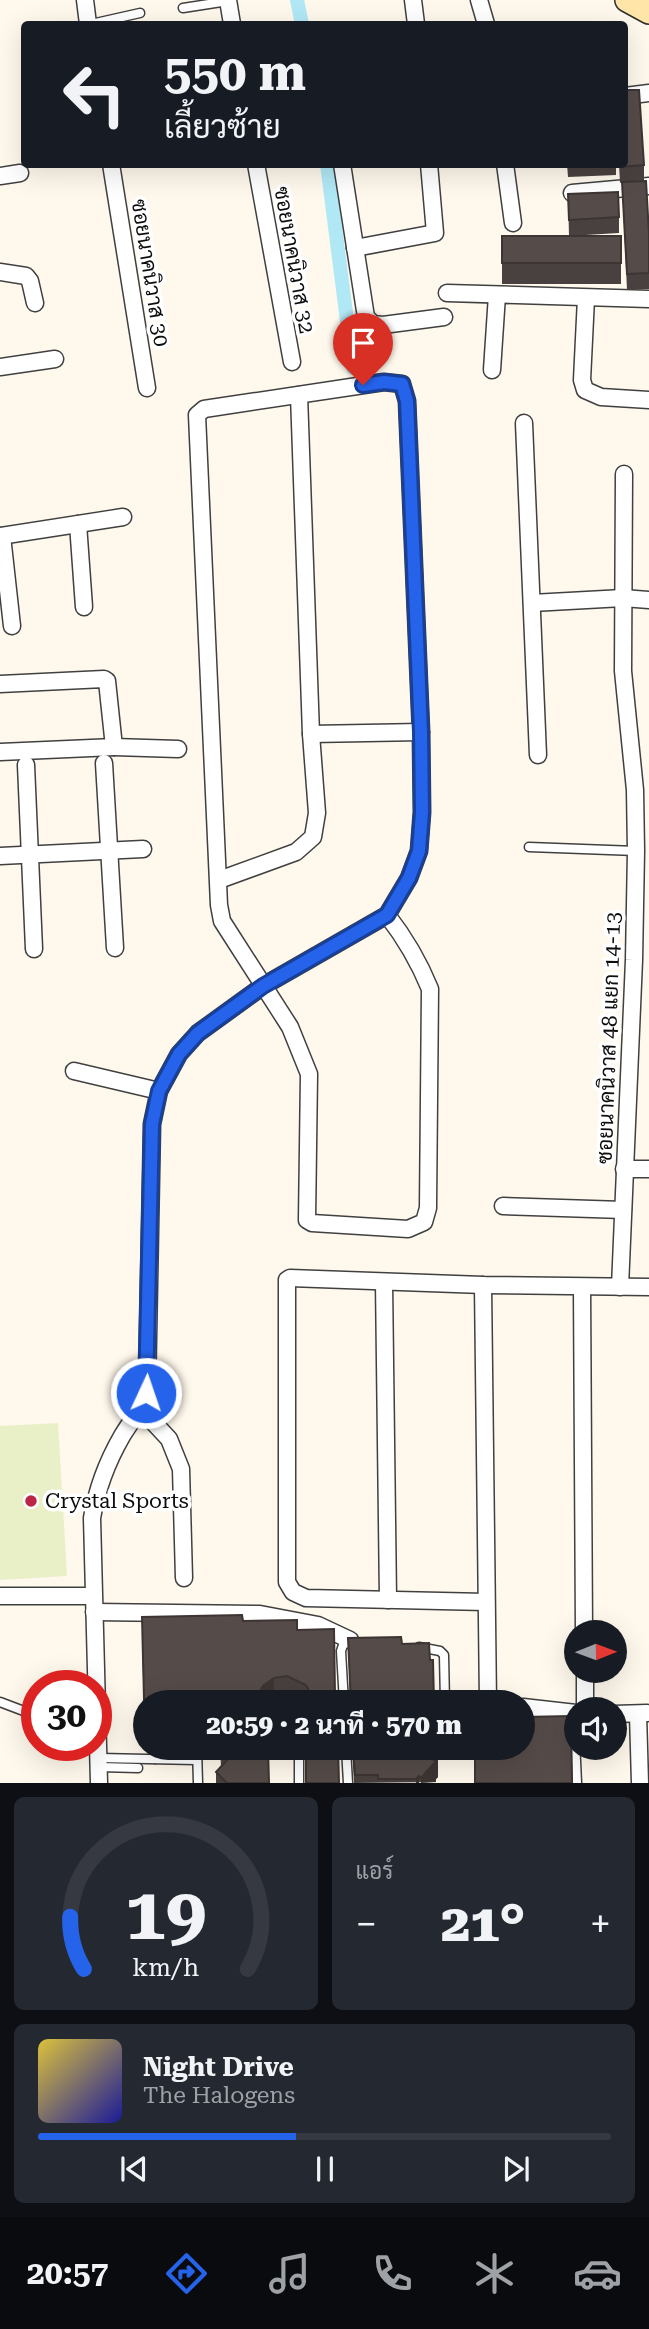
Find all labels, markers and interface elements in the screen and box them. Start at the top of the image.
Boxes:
text: 550 m [164,45,306,102]
icon: left [49,49,140,140]
text: เลี้ยวซ้าย [164,108,281,146]
street label: ซอยนาคนิวาส 32 [269,185,319,335]
street label: ซอยนาคนิวาส 30 [127,198,173,348]
pin [333,313,393,385]
icon: arrive [344,324,382,362]
street label: ซอยนาคนิวาส 48 แยก 14-13 [593,912,625,1164]
position arrow [109,1356,183,1430]
place label: Crystal Sports [45,1489,189,1513]
marker: Crystal Sports [23,1493,39,1509]
north arrow [564,1620,626,1684]
map controls [564,1620,627,1760]
speed limit sign: 30 [21,1670,112,1761]
button: sound [564,1697,627,1760]
text: 20:59 · 2 นาที · 570 m [206,1710,462,1740]
text: แอร์ [356,1858,393,1885]
text: 19 [125,1873,207,1958]
text: 21° [441,1893,525,1954]
text: − [356,1902,377,1946]
text: + [590,1902,611,1946]
text: km/h [132,1953,199,1982]
text: Night Drive [143,2052,294,2082]
text: The Halogens [143,2082,295,2109]
icon: previous [115,2150,153,2188]
icon: pause [306,2150,344,2188]
icon: next [497,2150,535,2188]
icon: directions [162,2249,211,2298]
icon: music [265,2249,314,2298]
icon: phone [368,2249,417,2298]
icon: climate [470,2249,519,2298]
icon: car [573,2249,622,2298]
text: 20:57 [27,2254,109,2292]

